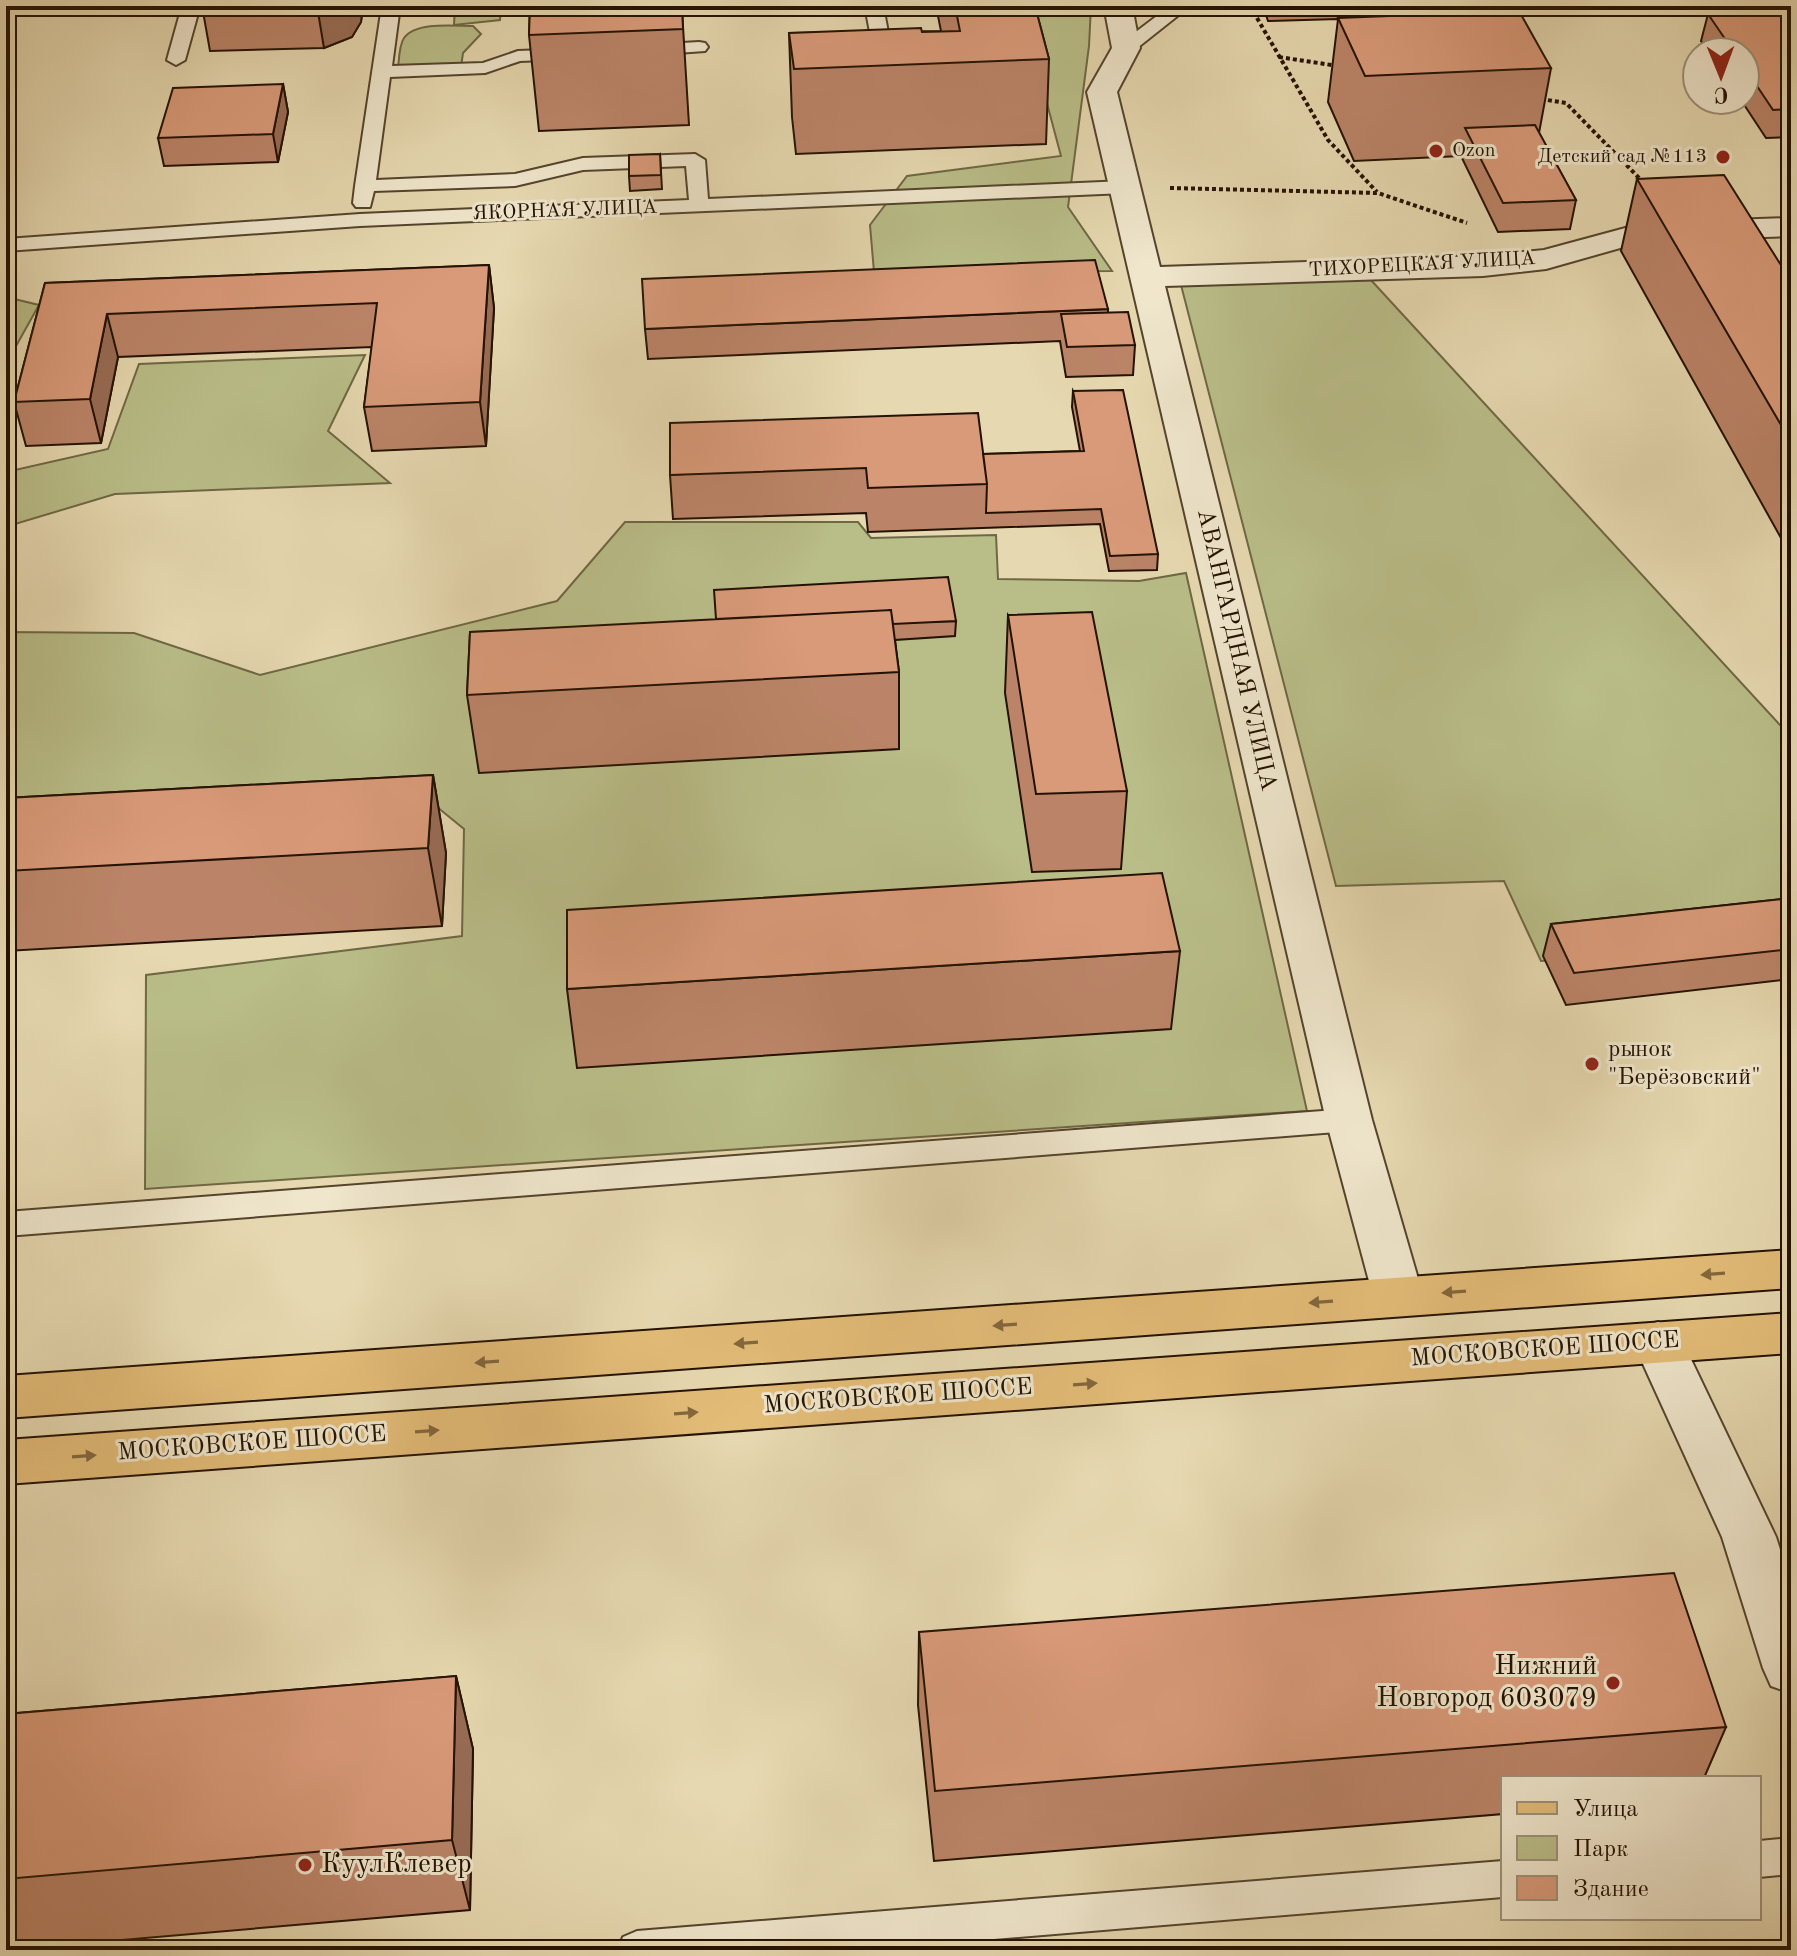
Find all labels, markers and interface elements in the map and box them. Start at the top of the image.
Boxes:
north arrow [1681,36,1761,116]
text: С [1714,83,1729,105]
place label: Ozon [1452,141,1496,161]
marker: Ozon [1427,142,1445,160]
place label: Детский сад №113 [1538,147,1707,167]
marker: Детский сад №113 [1714,148,1732,166]
street label: ЯКОРНАЯ УЛИЦА [472,198,658,224]
street label: ТИХОРЕЦКАЯ УЛИЦА [1308,249,1536,281]
street label: АВАНГАРДНАЯ УЛИЦА [1192,507,1280,793]
place label: рынок "Берёзовский" [1608,1038,1761,1090]
marker: рынок "Берёзовский" [1583,1055,1601,1073]
one-way arrow [1700,1268,1725,1281]
one-way arrow [1441,1286,1466,1299]
one-way arrow [1308,1296,1333,1309]
one-way arrow [992,1319,1017,1332]
street label: МОСКОВСКОЕ ШОССЕ [1410,1329,1680,1371]
one-way arrow [733,1337,758,1350]
one-way arrow [474,1356,499,1369]
street label: МОСКОВСКОЕ ШОССЕ [763,1376,1033,1418]
one-way arrow [1073,1377,1098,1390]
one-way arrow [674,1406,699,1419]
street label: МОСКОВСКОЕ ШОССЕ [117,1423,387,1465]
one-way arrow [415,1424,440,1437]
one-way arrow [72,1449,97,1462]
place label: Нижний Новгород 603079 [1376,1653,1597,1713]
marker: Нижний Новгород 603079 [1604,1674,1622,1692]
legend [1501,1776,1761,1920]
text: Улица [1573,1798,1638,1822]
text: Парк [1573,1838,1628,1862]
place label: КуулКлевер [321,1851,472,1879]
marker: КуулКлевер [296,1856,314,1874]
text: Здание [1573,1878,1649,1902]

